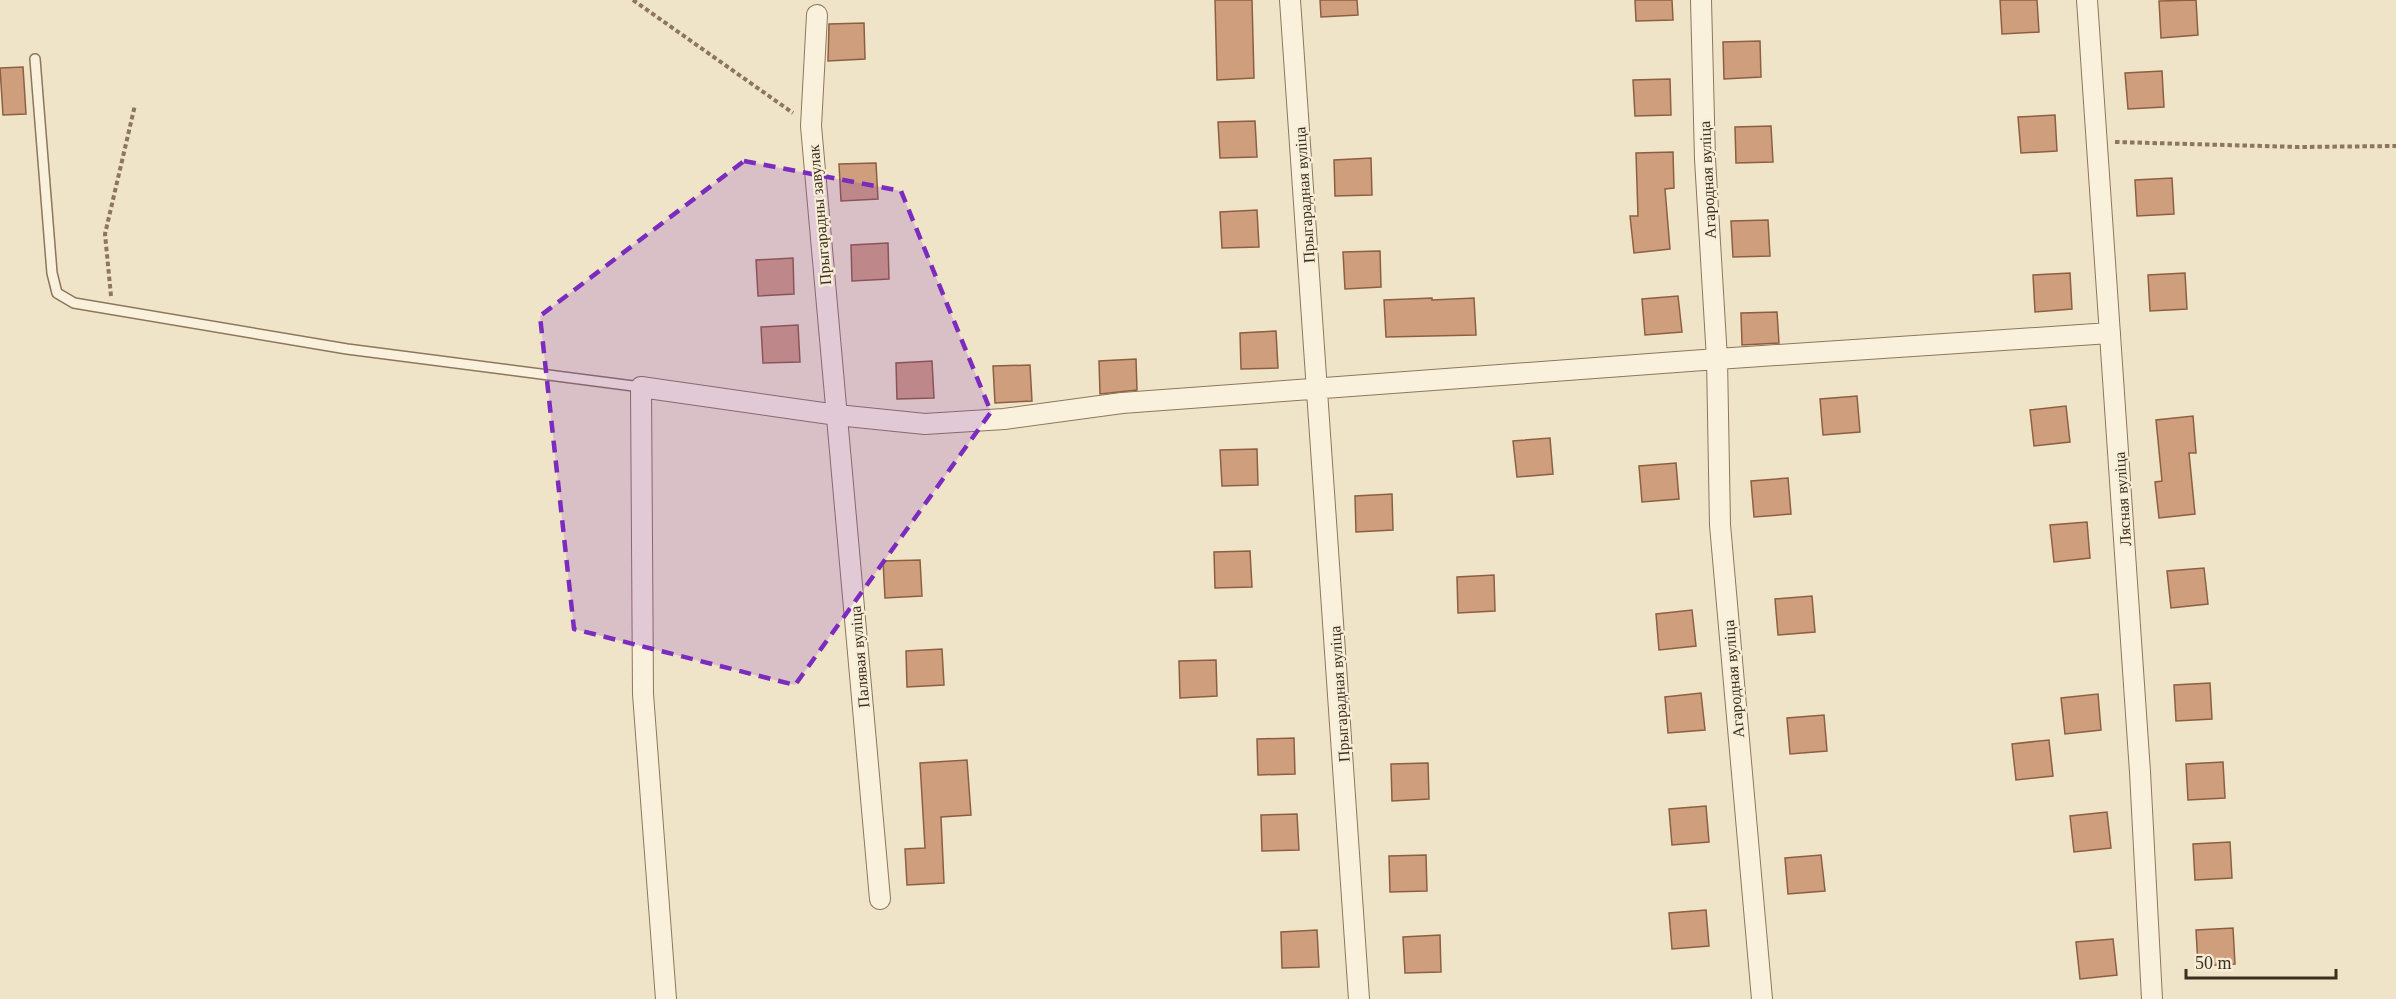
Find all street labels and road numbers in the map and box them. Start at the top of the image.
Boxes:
street label: Агародная вуліца [1696,120,1720,240]
street label: Прыгарадная вуліца [1291,126,1319,264]
street label: Прыгарадны завулак [805,144,835,286]
street label: Лясная вуліца [2111,451,2135,547]
street label: Палявая вуліца [847,605,873,709]
street label: Агародная вуліца [1720,619,1748,739]
street label: Прыгарадная вуліца [1326,625,1354,763]

